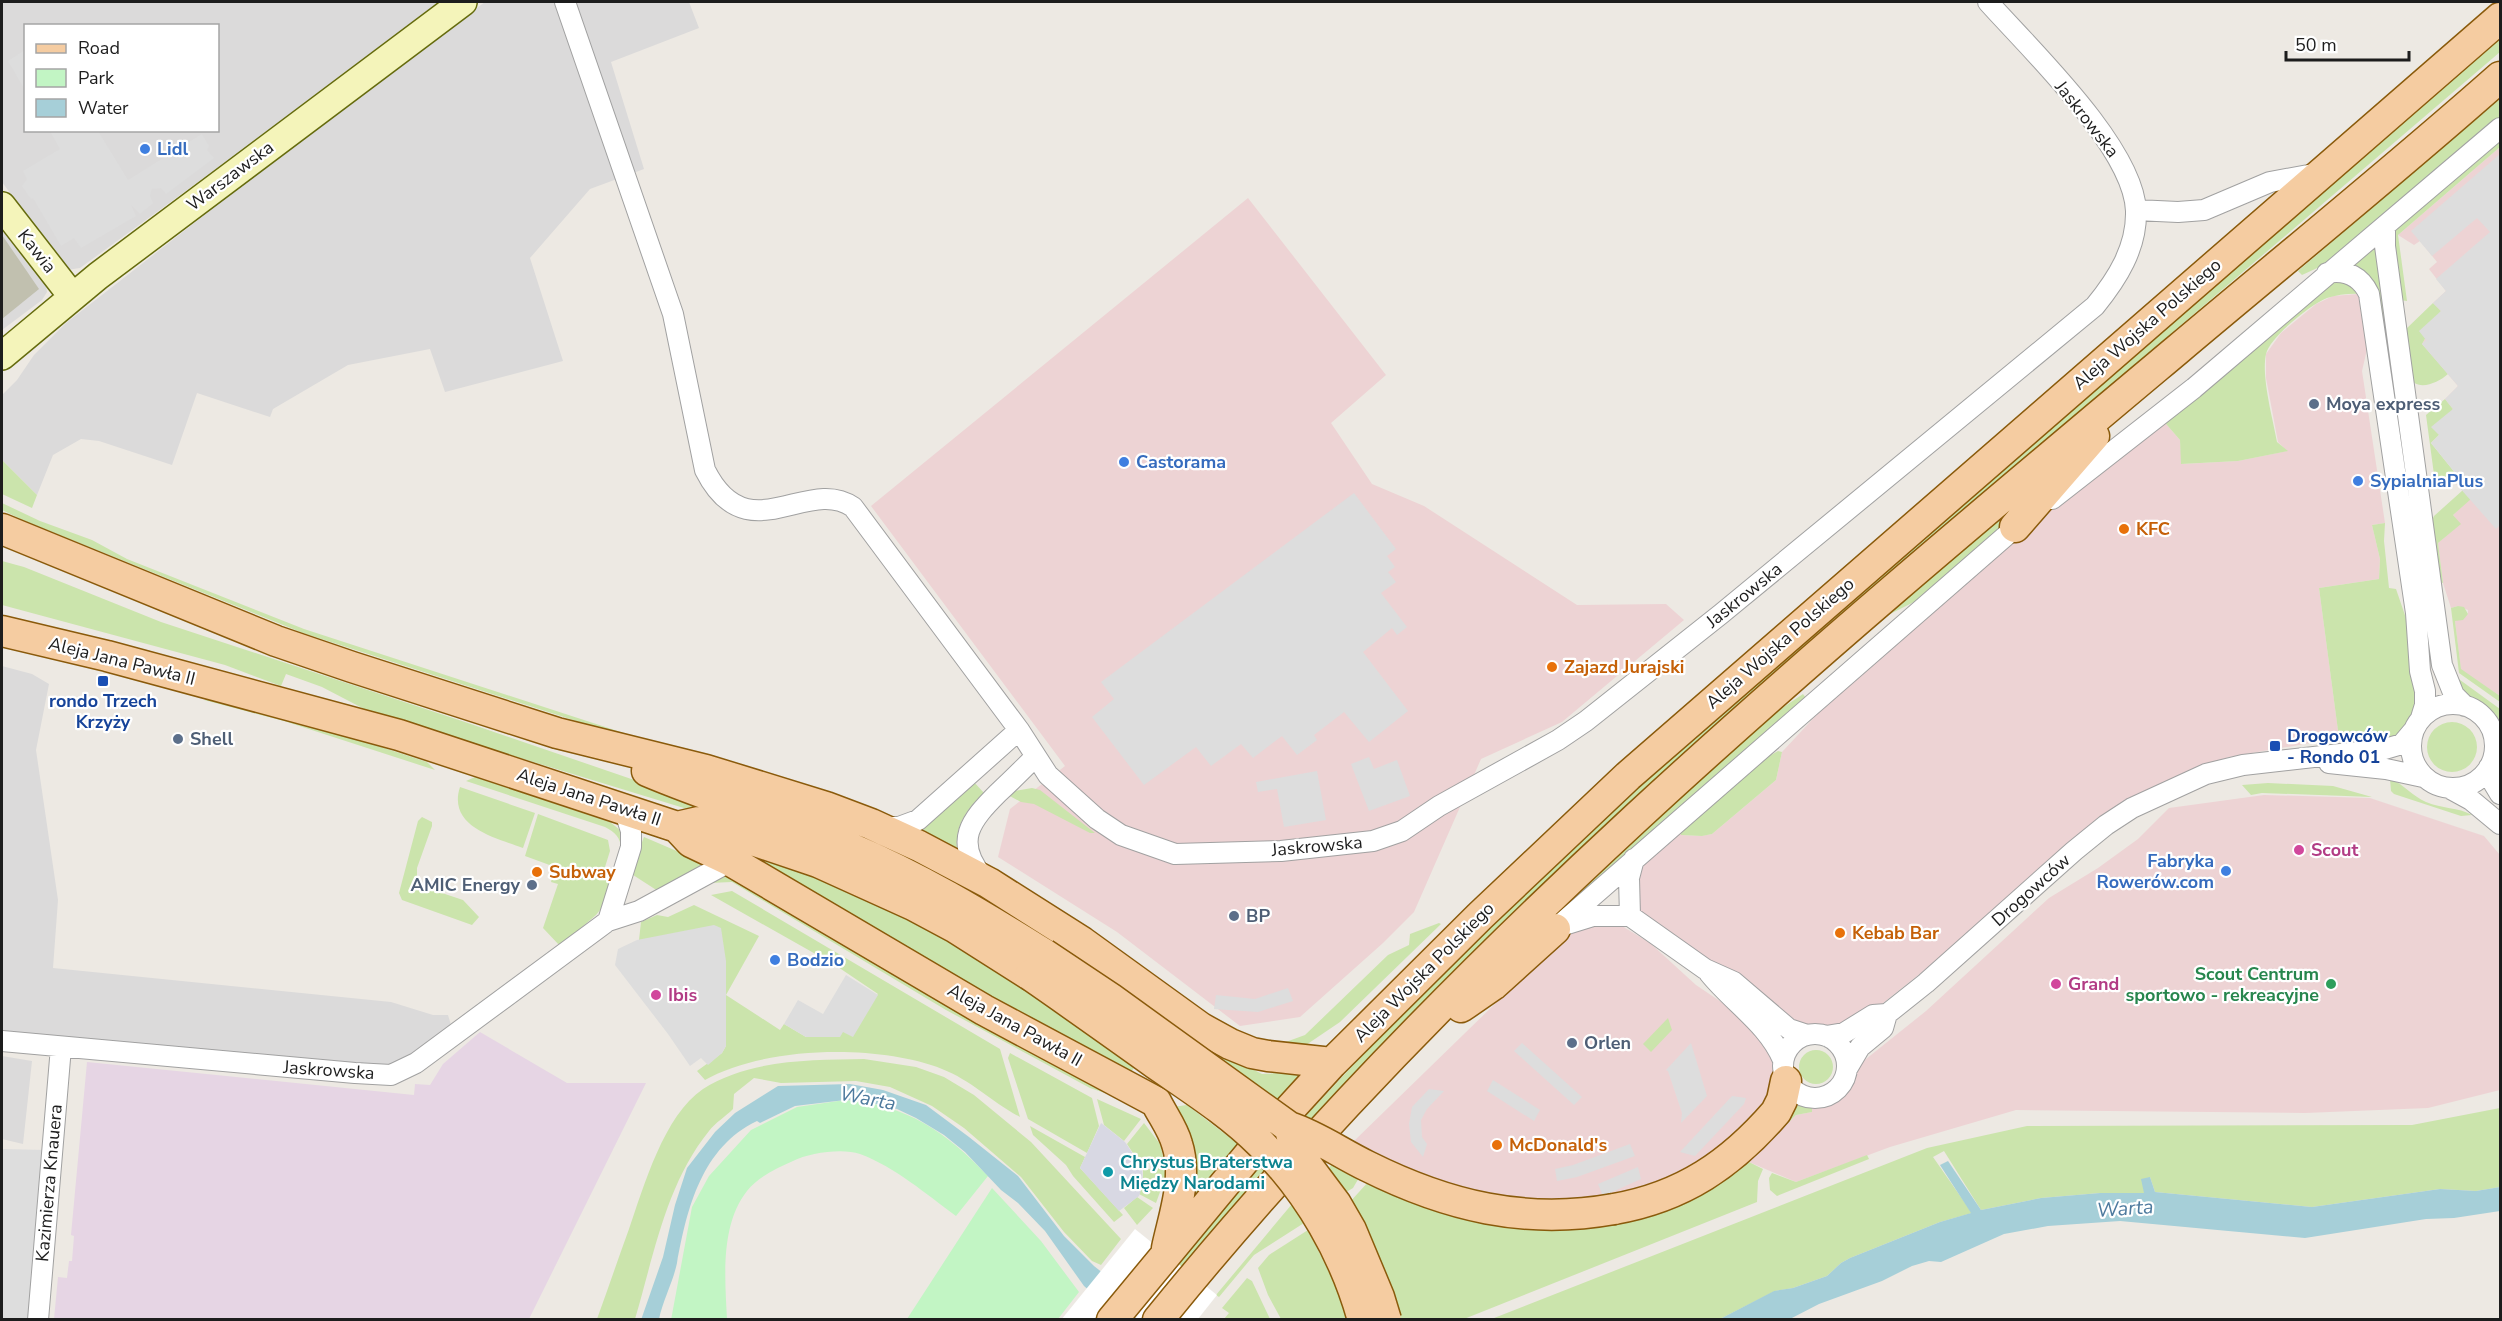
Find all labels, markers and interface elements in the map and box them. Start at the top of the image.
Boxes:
legend [24,24,219,132]
scale bar [2286,24,2409,62]
text: 50 m [2295,33,2337,57]
text: Road [78,36,120,60]
text: Park [78,66,115,90]
street label: Jaskrowska [2049,75,2125,162]
text: Water [78,96,129,120]
street label: Warszawska [182,135,278,217]
place label: Lidl [157,137,189,161]
marker: Lidl [138,142,152,156]
street label: Kawia [12,224,62,278]
street label: Aleja Wojska Polskiego [2068,253,2226,395]
place label: Moya express [2326,392,2441,416]
marker: Moya express [2307,397,2321,411]
place label: Castorama [1136,450,1226,474]
marker: Castorama [1117,455,1131,469]
place label: SypialniaPlus [2370,469,2484,493]
marker: SypialniaPlus [2351,474,2365,488]
place label: KFC [2136,517,2170,541]
marker: KFC [2117,522,2131,536]
street label: Jaskrowska [1700,557,1787,634]
street label: Aleja Wojska Polskiego [1701,572,1859,714]
street label: Aleja Jana Pawła II [46,631,198,691]
place label: Zajazd Jurajski [1564,655,1684,679]
marker: Zajazd Jurajski [1545,660,1559,674]
marker: rondo Trzech Krzyży [96,674,110,688]
place label: rondo Trzech Krzyży [49,689,157,734]
place label: Drogowców - Rondo 01 [2287,724,2389,769]
place label: Shell [190,727,233,751]
marker: Shell [171,732,185,746]
marker: Drogowców - Rondo 01 [2268,739,2282,753]
street label: Aleja Jana Pawła II [514,762,664,832]
street label: Jaskrowska [1269,830,1364,862]
place label: Scout [2311,838,2358,862]
marker: Scout [2292,843,2306,857]
street label: Drogowców [1986,848,2076,932]
place label: Fabryka Rowerów.com [2097,849,2214,894]
place label: Subway [549,860,616,884]
marker: Fabryka Rowerów.com [2219,864,2233,878]
marker: Subway [530,865,544,879]
place label: AMIC Energy [411,873,521,897]
marker: AMIC Energy [525,878,539,892]
street label: Aleja Wojska Polskiego [1349,897,1499,1047]
place label: BP [1246,904,1270,928]
marker: BP [1227,909,1241,923]
place label: Kebab Bar [1852,921,1939,945]
marker: Kebab Bar [1833,926,1847,940]
place label: Bodzio [787,948,844,972]
marker: Bodzio [768,953,782,967]
place label: Scout Centrum sportowo - rekreacyjne [2126,962,2319,1007]
place label: Grand [2068,972,2119,996]
marker: Grand [2049,977,2063,991]
marker: Scout Centrum sportowo - rekreacyjne [2324,977,2338,991]
street label: Aleja Jana Pawła II [943,978,1087,1072]
place label: Ibis [668,983,697,1007]
marker: Ibis [649,988,663,1002]
place label: Orlen [1584,1031,1631,1055]
marker: Orlen [1565,1036,1579,1050]
street label: Jaskrowska [282,1055,375,1085]
water label: Warta [837,1080,898,1117]
street label: Kazimierza Knauera [30,1103,68,1263]
place label: McDonald's [1509,1133,1607,1157]
marker: McDonald's [1490,1138,1504,1152]
place label: Chrystus Braterstwa Między Narodami [1120,1150,1293,1195]
marker: Chrystus Braterstwa Między Narodami [1101,1165,1115,1179]
water label: Warta [2096,1193,2154,1224]

